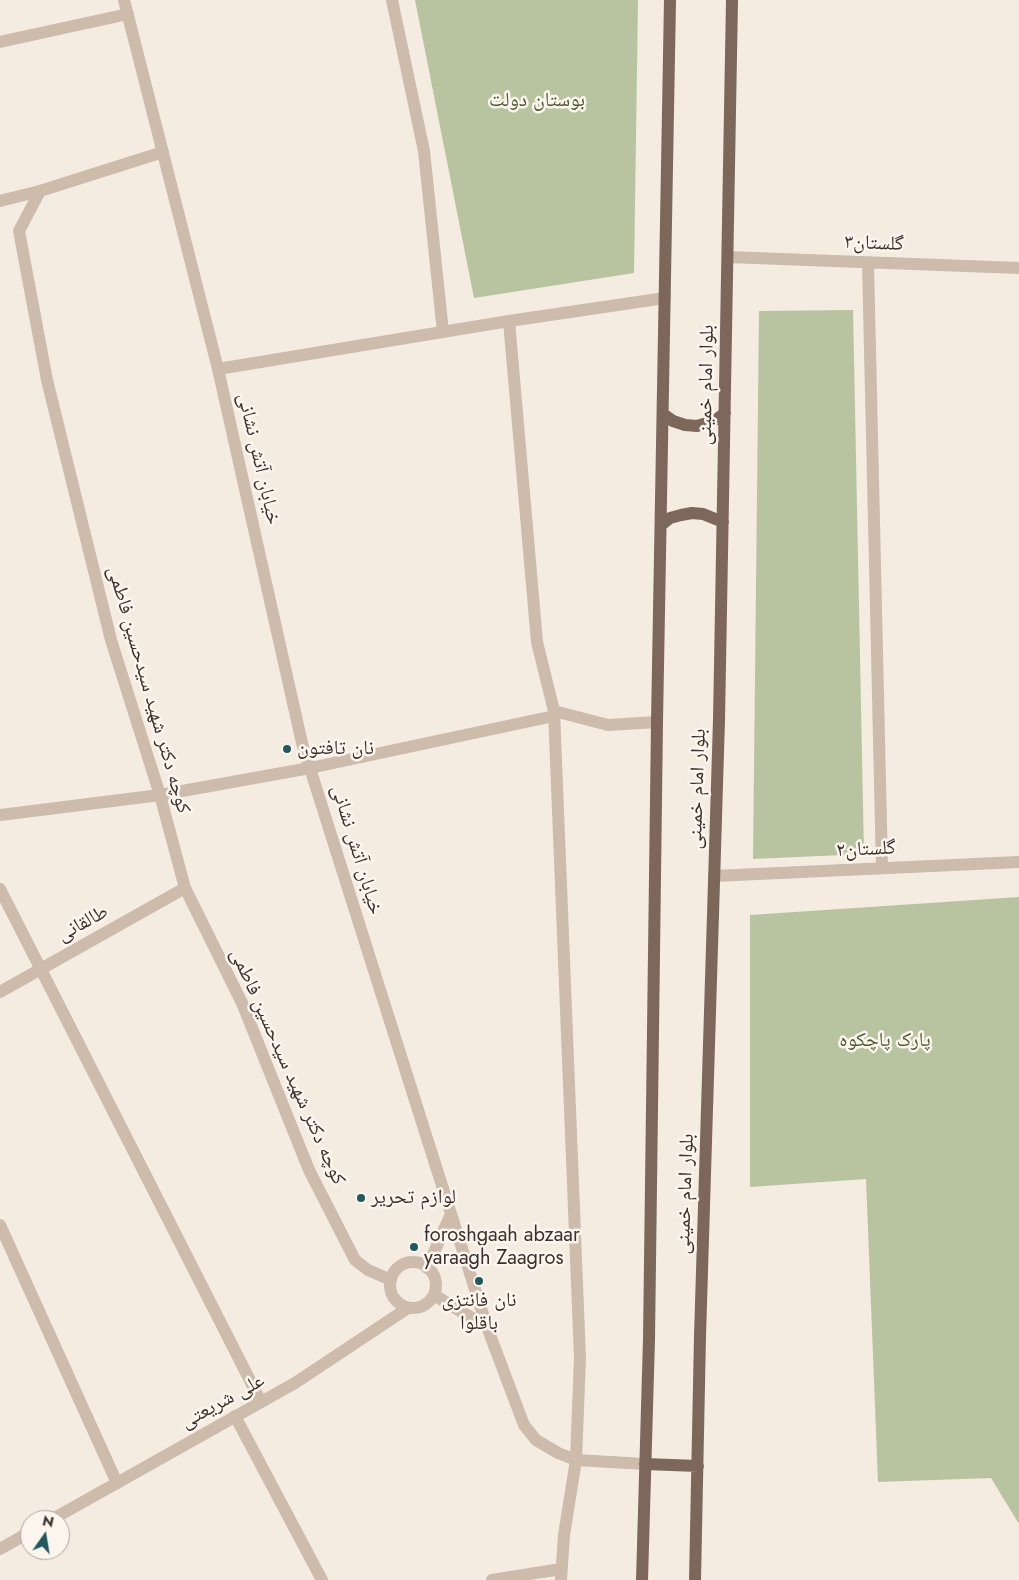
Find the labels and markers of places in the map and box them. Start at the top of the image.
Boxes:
place label: نان تافتون [297,737,374,761]
marker: نان تافتون [281,743,293,755]
place label: لوازم تحریر [371,1186,456,1210]
marker: لوازم تحریر [355,1192,367,1204]
place label: foroshgaah abzaar yaraagh Zaagros [424,1224,580,1271]
marker: foroshgaah abzaar yaraagh Zaagros [408,1241,420,1253]
marker: نان فانتزی باقلوا [473,1275,485,1287]
place label: نان فانتزی باقلوا [442,1289,516,1336]

